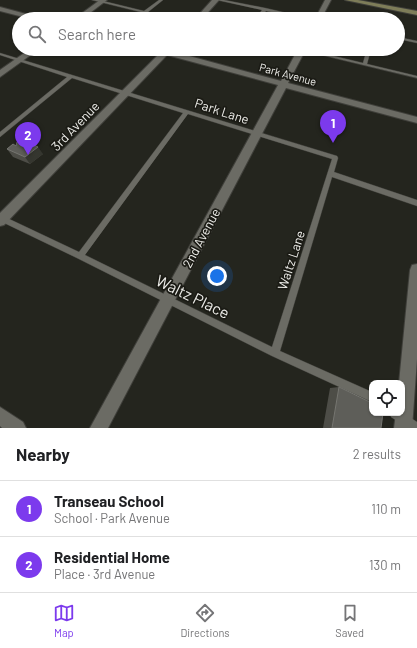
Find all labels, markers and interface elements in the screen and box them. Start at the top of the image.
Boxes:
search box [12,12,405,56]
icon: search [26,23,48,45]
text: Search here [58,25,136,43]
street label: Park Avenue [258,60,318,88]
street label: Park Lane [193,95,251,127]
street label: 3rd Avenue [48,98,102,154]
pin: 1 [320,110,346,143]
pin: 2 [15,122,41,155]
street label: 2nd Avenue [179,206,223,270]
street label: Waltz Lane [274,228,308,292]
your location [207,266,227,286]
street label: Waltz Place [153,270,233,322]
map controls [369,380,405,416]
button: locate [369,380,405,416]
text: Nearby [16,444,70,464]
text: 2 results [353,446,401,462]
text: Transeau School [54,492,164,510]
text: 1 [27,501,31,517]
text: 110 m [371,501,401,517]
text: School · Park Avenue [54,510,170,526]
text: Residential Home [54,548,170,566]
text: 2 [25,557,33,573]
text: 130 m [369,557,401,573]
text: Place · 3rd Avenue [54,566,155,582]
tab: Map [53,602,75,639]
tab: Directions [180,602,230,639]
tab: Saved [335,602,364,639]

